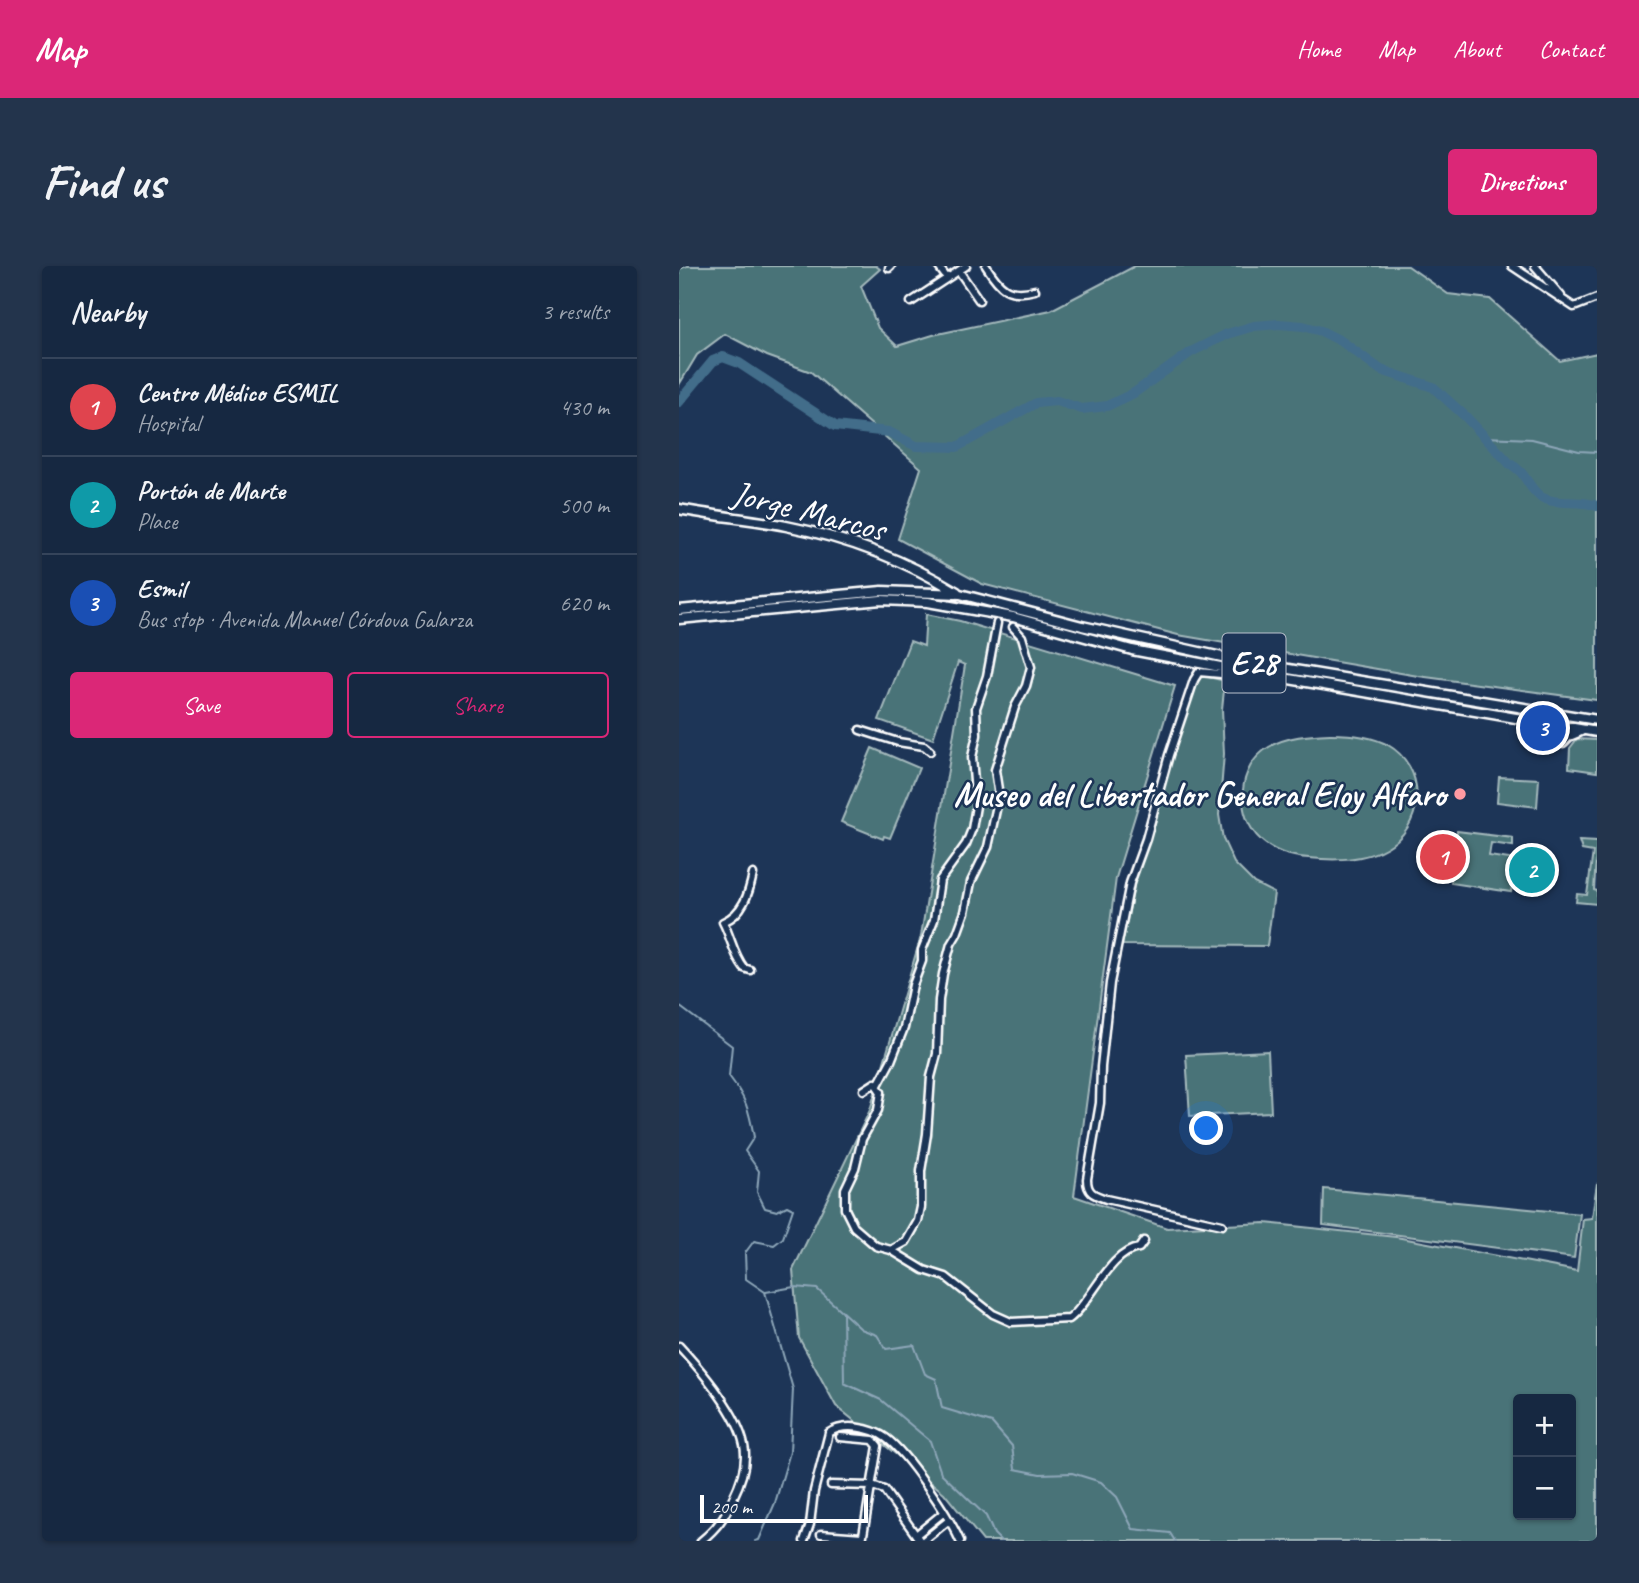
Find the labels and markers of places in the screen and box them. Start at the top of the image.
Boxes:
pin: 3 [1520,702,1566,754]
place label: Museo del Libertador General Eloy Alfaro [954,772,1449,817]
marker: Museo del Libertador General Eloy Alfaro [1452,786,1468,802]
pin: 1 [1420,831,1466,883]
pin: 2 [1509,844,1555,896]

